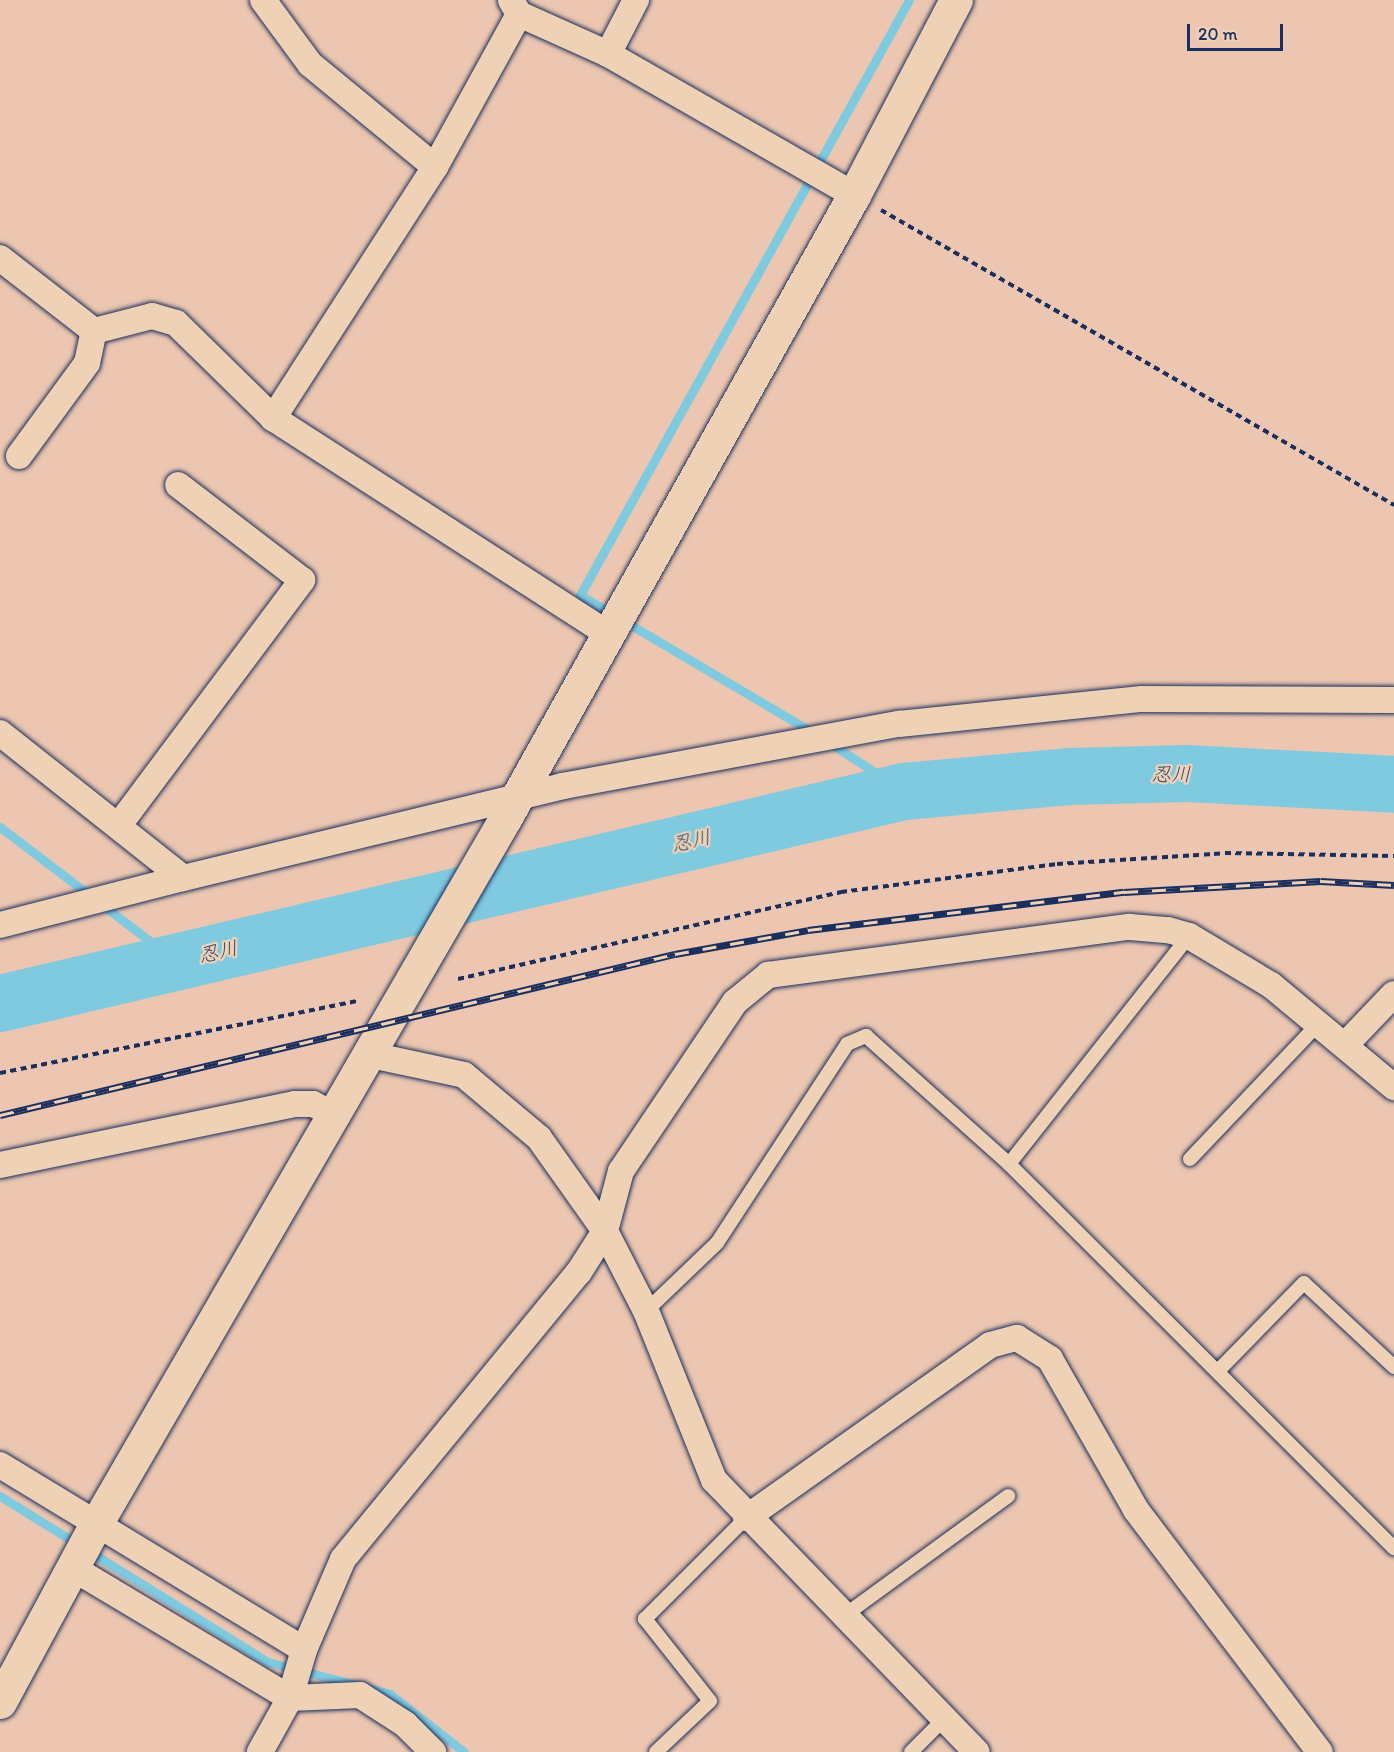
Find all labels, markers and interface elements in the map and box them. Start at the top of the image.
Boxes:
scale bar [1190,12,1286,50]
text: 20 m [1198,23,1238,45]
water label: 忍川 [1151,762,1191,786]
water label: 忍川 [669,825,713,857]
water label: 忍川 [196,936,240,968]

